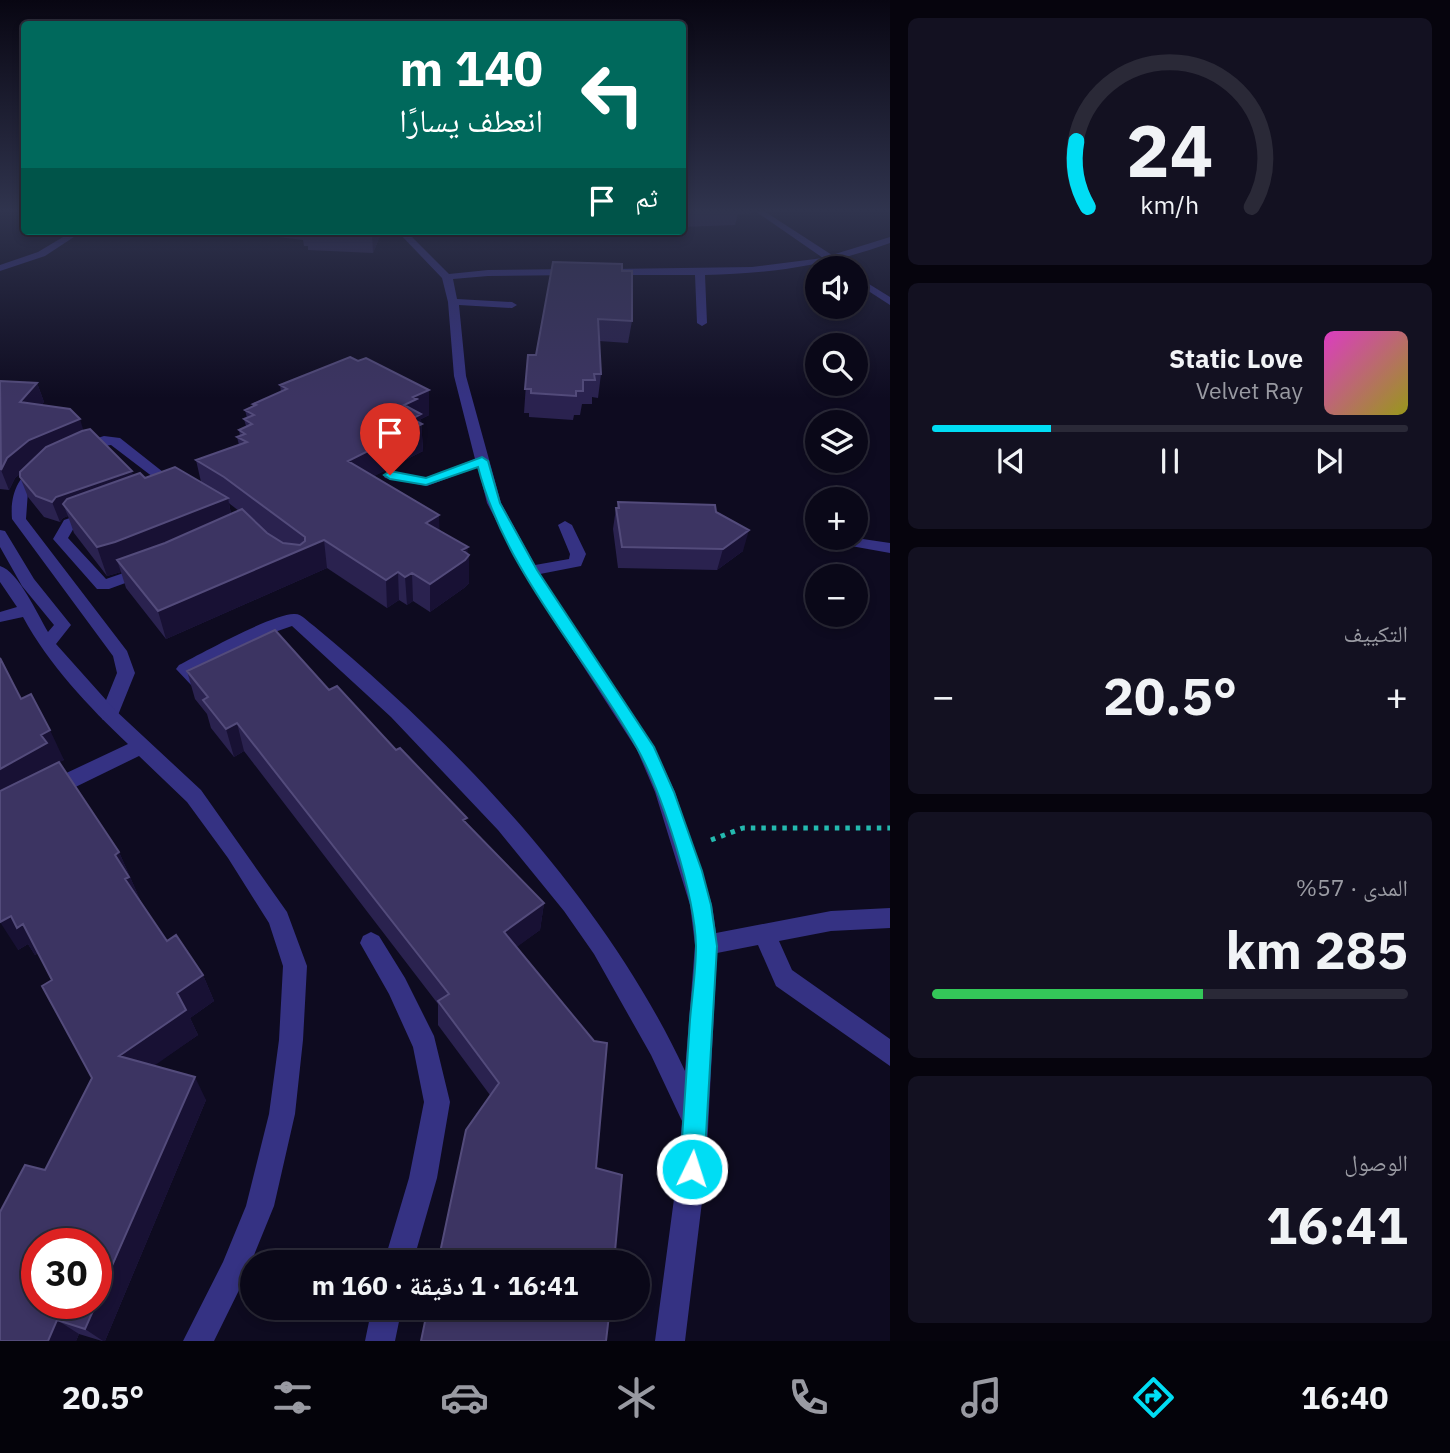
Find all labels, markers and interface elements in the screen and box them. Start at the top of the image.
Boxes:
text: 140 m [399,36,543,99]
icon: left [567,49,658,140]
text: انعطف يسارًا [399,99,543,141]
text: 24 [1126,103,1214,198]
text: ثم [635,180,658,214]
icon: arrive [583,182,621,220]
text: km/h [1141,188,1199,221]
map controls [805,256,868,627]
button: sound [805,256,868,319]
button: search [805,333,868,396]
text: Static Love [1169,341,1303,375]
text: Velvet Ray [1196,375,1303,405]
pin [360,403,420,475]
button: layers [805,410,868,473]
icon: arrive [371,414,409,452]
icon: previous [992,442,1030,480]
icon: pause [1151,442,1189,480]
icon: next [1310,442,1348,480]
button: + [805,487,868,550]
button: − [805,564,868,627]
text: التكييف [1343,618,1408,648]
text: 20.5° [1103,662,1237,729]
text: − [932,671,955,720]
text: + [1385,671,1408,720]
text: المدى · 57% [1296,872,1408,902]
text: 285 km [1226,916,1408,983]
position arrow [655,1132,729,1206]
text: الوصول [1344,1147,1408,1177]
text: 16:41 [1266,1191,1408,1258]
speed limit sign: 30 [21,1228,112,1319]
text: 16:41 · 1 دقيقة · 160 m [312,1268,578,1302]
icon: filters [268,1373,317,1422]
icon: car [440,1373,489,1422]
icon: climate [612,1373,661,1422]
icon: phone [784,1373,833,1422]
icon: music [957,1373,1006,1422]
icon: directions [1129,1373,1178,1422]
text: 20.5° [62,1376,144,1418]
text: 16:40 [1301,1376,1388,1418]

